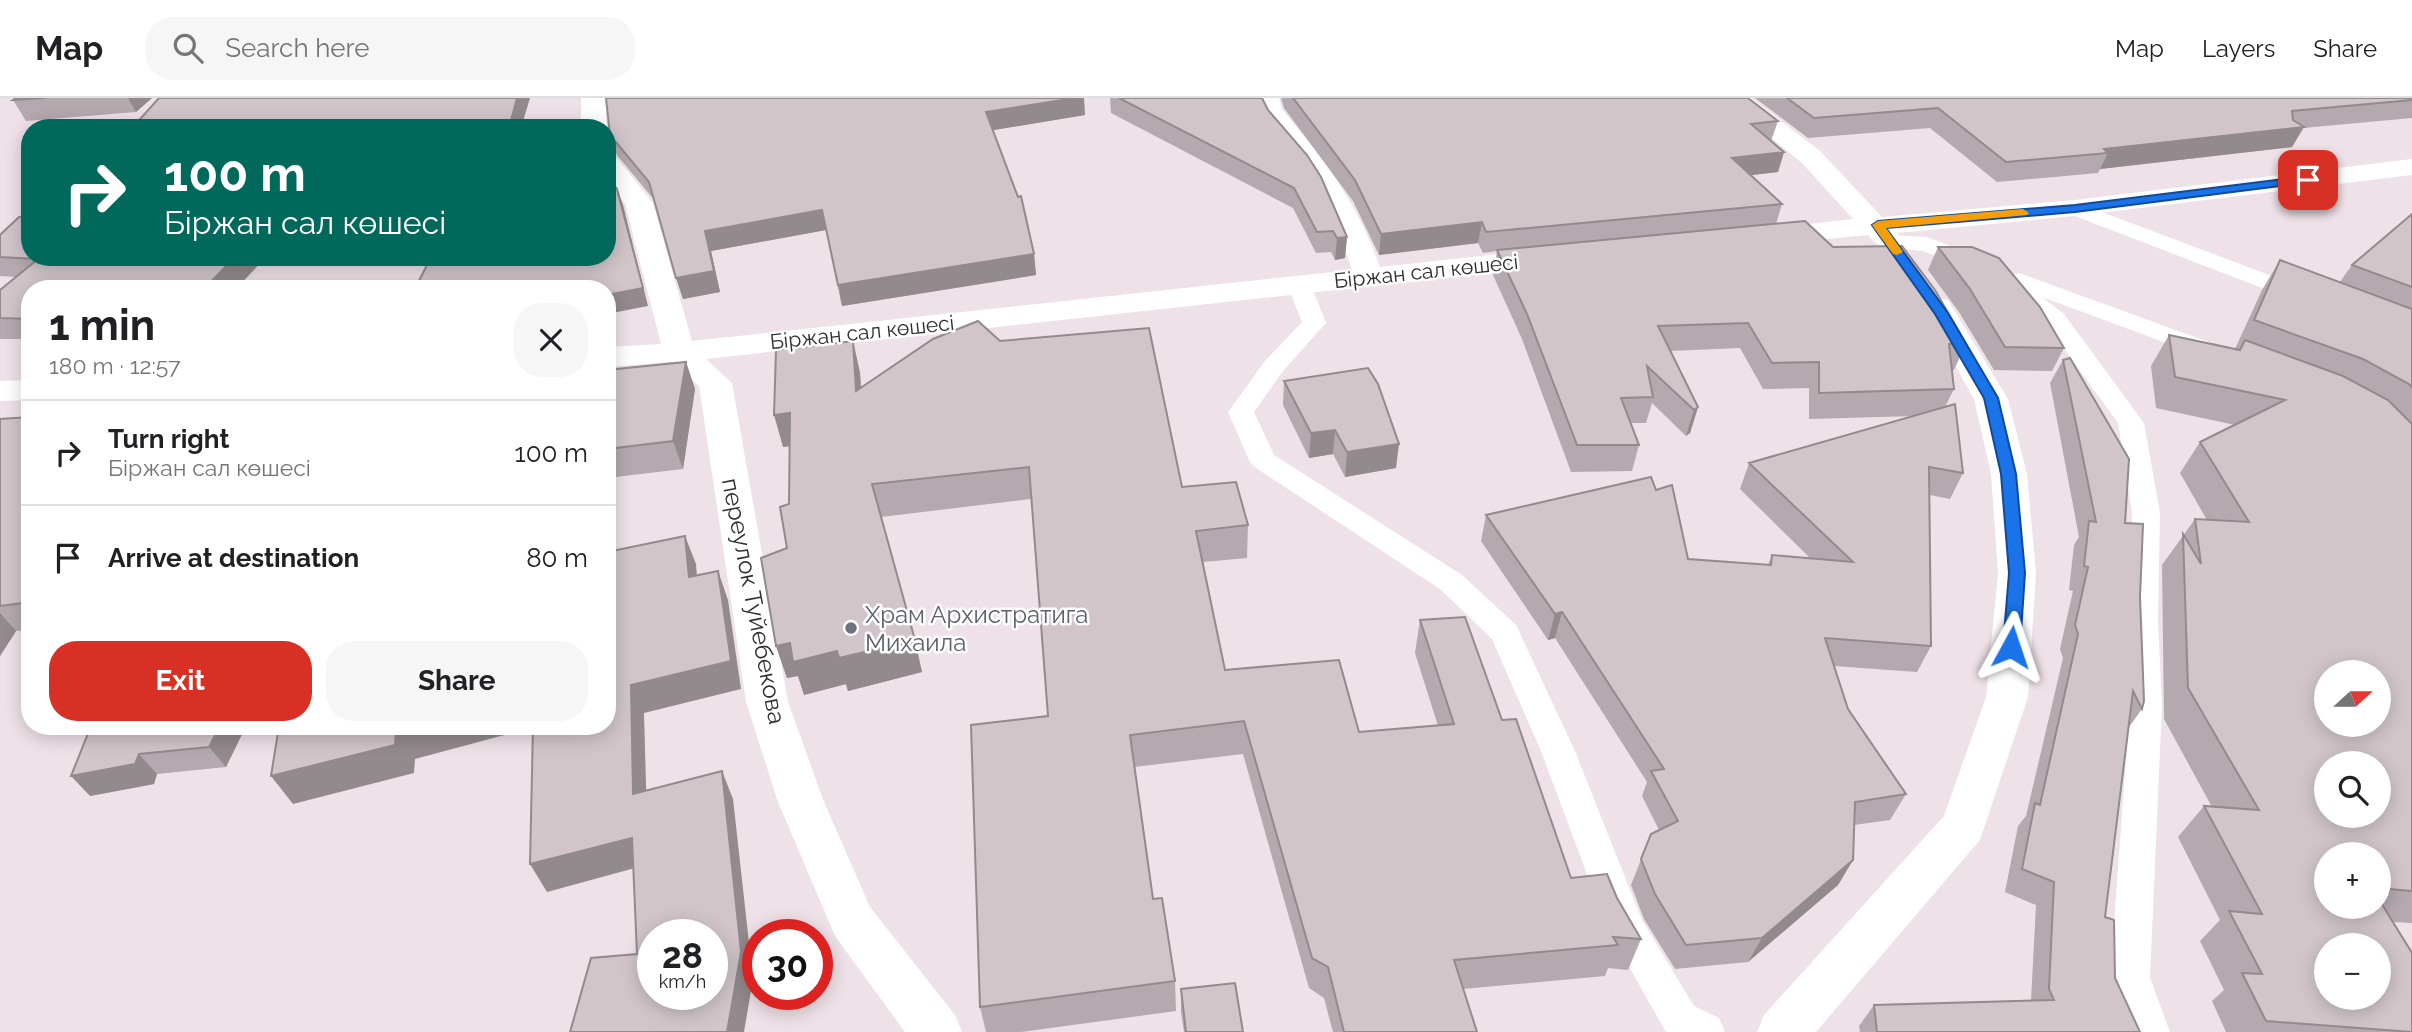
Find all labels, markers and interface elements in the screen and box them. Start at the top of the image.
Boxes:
search box [145,17,635,80]
text: Map [35,29,103,68]
icon: search [169,29,207,67]
text: Search here [225,33,370,63]
text: Map [2115,34,2164,63]
text: Layers [2202,34,2275,63]
text: Share [2313,34,2377,63]
text: 100 m [164,145,306,202]
icon: right [49,147,140,238]
pin [2278,150,2338,210]
icon: arrive [2289,161,2327,199]
text: Біржан сал көшесі [164,204,446,241]
street label: Біржан сал көшесі [1333,249,1519,293]
text: 1 min [49,301,155,350]
button: close [514,303,588,377]
street label: Біржан сал көшесі [769,310,955,354]
text: 180 m · 12:57 [49,352,181,379]
text: Turn right [108,424,229,454]
icon: right [49,434,87,472]
text: 100 m [515,438,588,468]
text: Біржан сал көшесі [108,454,311,481]
street label: переулок Туйебекова [716,476,792,726]
icon: arrive [49,539,87,577]
text: Arrive at destination [108,543,359,573]
text: 80 m [526,543,588,573]
place label: Храм Архистратига Михаила [865,600,1088,657]
position arrow [1974,610,2048,684]
marker: Храм Архистратига Михаила [843,620,859,636]
button: Exit [49,641,312,721]
button: Share [326,641,588,721]
north arrow [2314,660,2390,737]
map controls [2314,660,2391,1010]
button: search [2314,751,2391,828]
button: + [2314,842,2391,919]
speed limit sign: 30 [742,919,833,1010]
button: − [2314,933,2391,1010]
text: 28 [662,935,703,976]
text: km/h [659,971,706,992]

